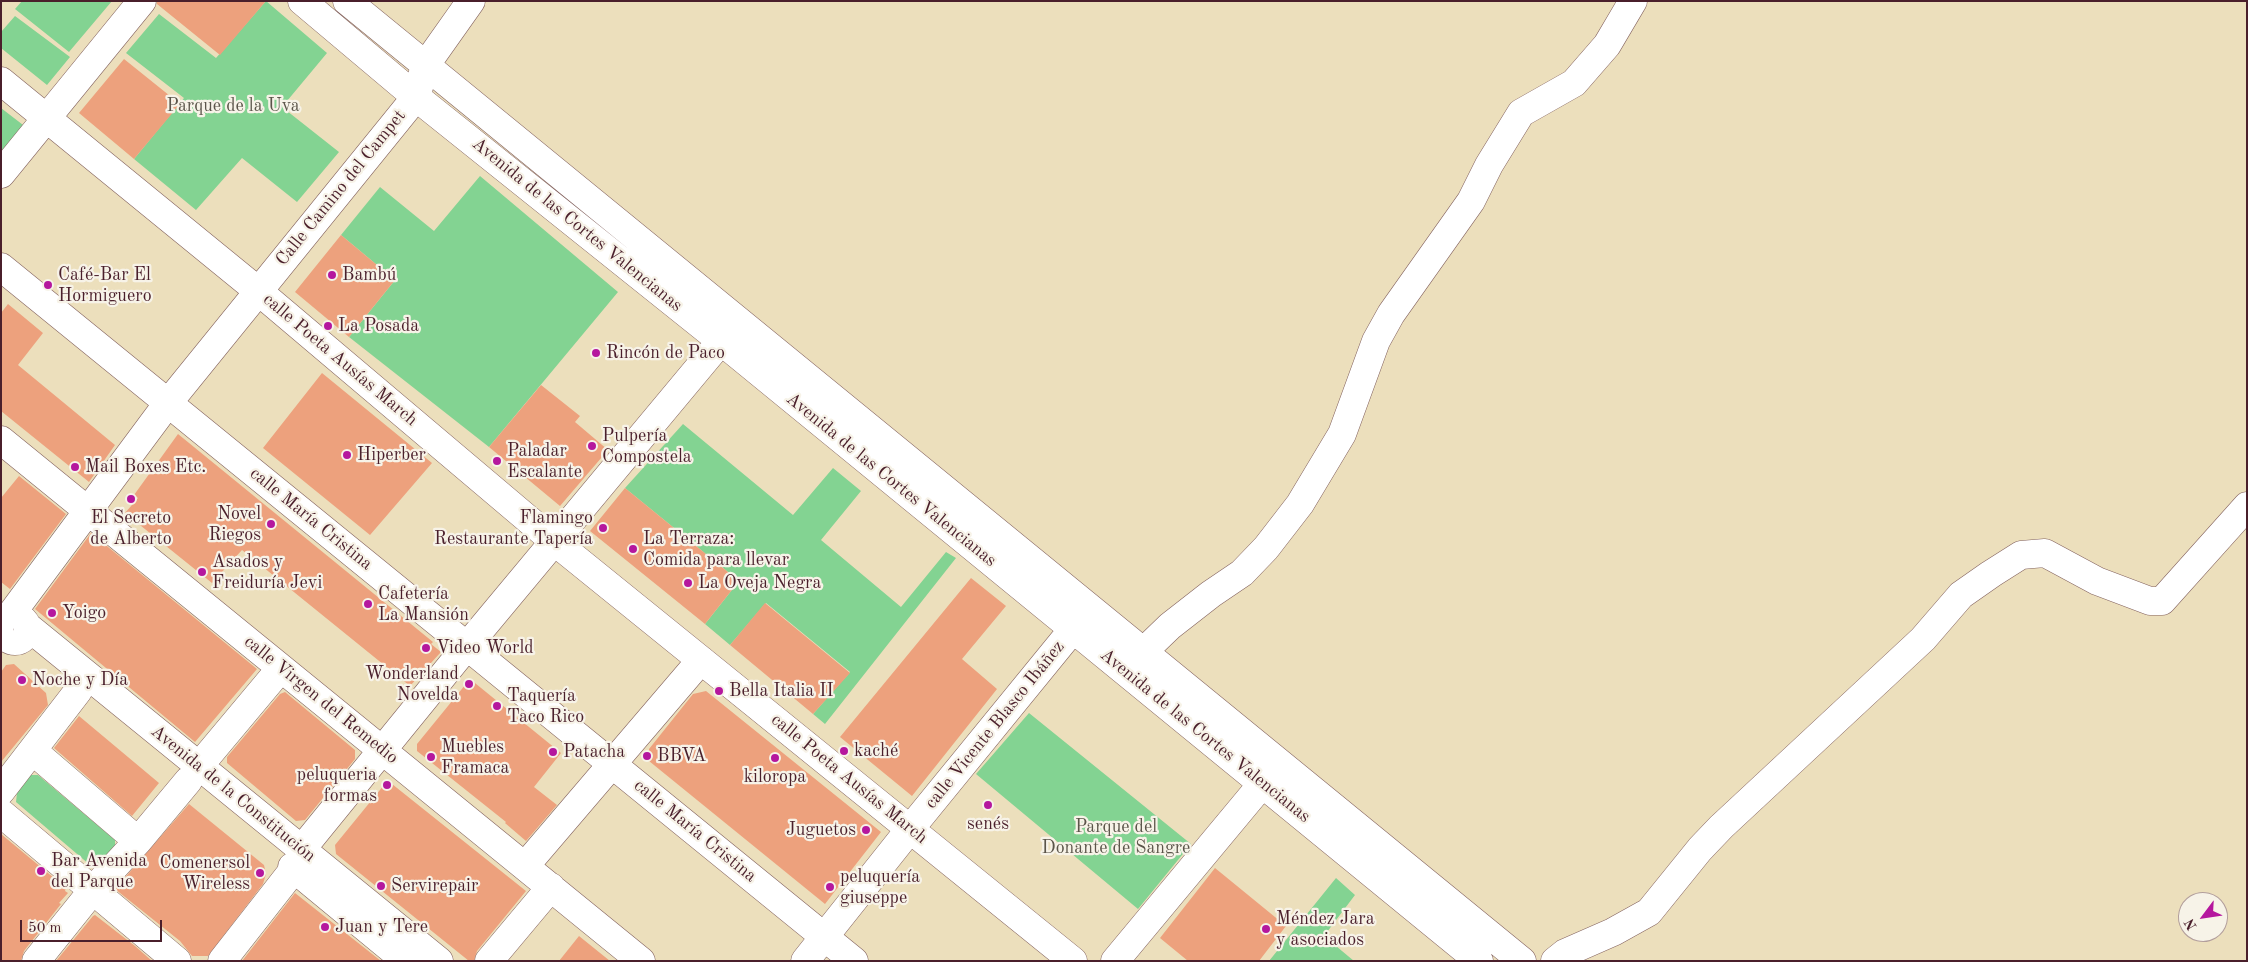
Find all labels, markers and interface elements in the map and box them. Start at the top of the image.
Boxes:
park label: Parque de la Uva [166,95,300,117]
street label: Calle Camino del Campet [271,106,411,270]
street label: Avenida de las Cortes Valencianas [467,133,687,317]
place label: Café-Bar El Hormiguero [58,264,152,306]
place label: Bambú [342,264,396,286]
marker: Bambú [326,269,338,281]
marker: Café-Bar El Hormiguero [42,279,54,291]
street label: calle Poeta Ausías March [258,289,422,431]
place label: La Posada [338,315,419,337]
marker: La Posada [322,320,334,332]
place label: Rincón de Paco [606,342,725,364]
marker: Rincón de Paco [590,347,602,359]
street label: Avenida de las Cortes Valencianas [781,388,1001,572]
place label: Pulpería Compostela [602,425,692,468]
place label: Paladar Escalante [507,440,582,482]
marker: Pulpería Compostela [586,440,598,452]
place label: Hiperber [357,444,426,466]
marker: Hiperber [341,449,353,461]
marker: Paladar Escalante [491,455,503,467]
place label: Mail Boxes Etc. [85,456,206,478]
marker: Mail Boxes Etc. [69,461,81,473]
street label: calle María Cristina [245,463,377,575]
marker: El Secreto de Alberto [125,493,137,505]
place label: Novel Riegos [209,503,261,546]
place label: El Secreto de Alberto [90,507,172,550]
place label: Flamingo Restaurante Tapería [434,507,593,550]
marker: Novel Riegos [265,518,277,530]
marker: Flamingo Restaurante Tapería [597,522,609,534]
place label: La Terraza: Comida para llevar [643,528,789,570]
marker: La Terraza: Comida para llevar [627,543,639,555]
place label: Asados y Freiduría Jevi [212,551,322,594]
marker: Asados y Freiduría Jevi [196,566,208,578]
place label: La Oveja Negra [698,572,821,594]
marker: La Oveja Negra [682,577,694,589]
place label: Cafetería La Mansión [378,583,469,626]
marker: Cafetería La Mansión [362,598,374,610]
place label: Yoigo [62,602,106,624]
marker: Yoigo [46,607,58,619]
street label: calle Virgen del Remedio [239,631,403,769]
place label: Video World [436,637,534,659]
street label: calle Vicente Blasco Ibáñez [920,637,1070,813]
marker: Video World [420,642,432,654]
street label: Avenida de las Cortes Valencianas [1095,644,1315,828]
place label: Wonderland Novelda [365,663,459,706]
place label: Noche y Día [32,669,128,691]
marker: Noche y Día [16,674,28,686]
marker: Wonderland Novelda [463,678,475,690]
place label: Bella Italia II [729,680,833,702]
place label: Taquería Taco Rico [507,685,584,728]
marker: Bella Italia II [713,685,725,697]
marker: Taquería Taco Rico [491,700,503,712]
street label: calle Poeta Ausías March [766,709,932,849]
street label: Avenida de la Constitución [146,721,320,867]
place label: Muebles Framaca [441,736,509,779]
place label: kaché [854,740,898,762]
place label: Patacha [563,741,625,763]
place label: BBVA [657,745,706,767]
marker: kaché [838,745,850,757]
marker: Patacha [547,746,559,758]
marker: BBVA [641,750,653,762]
marker: Muebles Framaca [425,751,437,763]
marker: kiloropa [769,752,781,764]
place label: peluqueria formas [297,764,377,806]
place label: kiloropa [744,766,806,788]
street label: calle María Cristina [629,775,761,887]
marker: peluqueria formas [381,779,393,791]
marker: senés [982,799,994,811]
place label: senés [967,813,1009,835]
park label: Parque del Donante de Sangre [1042,816,1190,859]
place label: Juguetos [786,819,856,841]
marker: Juguetos [860,824,872,836]
place label: Bar Avenida del Parque [51,850,147,892]
place label: Comenersol Wireless [159,852,250,894]
marker: Bar Avenida del Parque [35,865,47,877]
place label: peluquería giuseppe [840,866,920,909]
marker: Comenersol Wireless [254,867,266,879]
place label: Servirepair [391,875,478,897]
marker: Servirepair [375,880,387,892]
marker: peluquería giuseppe [824,881,836,893]
north arrow [2178,892,2228,942]
place label: Méndez Jara y asociados [1276,908,1375,951]
scale bar [22,910,165,942]
place label: Juan y Tere [335,916,428,938]
text: N [2182,916,2200,932]
text: 50 m [28,921,62,936]
marker: Juan y Tere [319,921,331,933]
marker: Méndez Jara y asociados [1260,923,1272,935]

